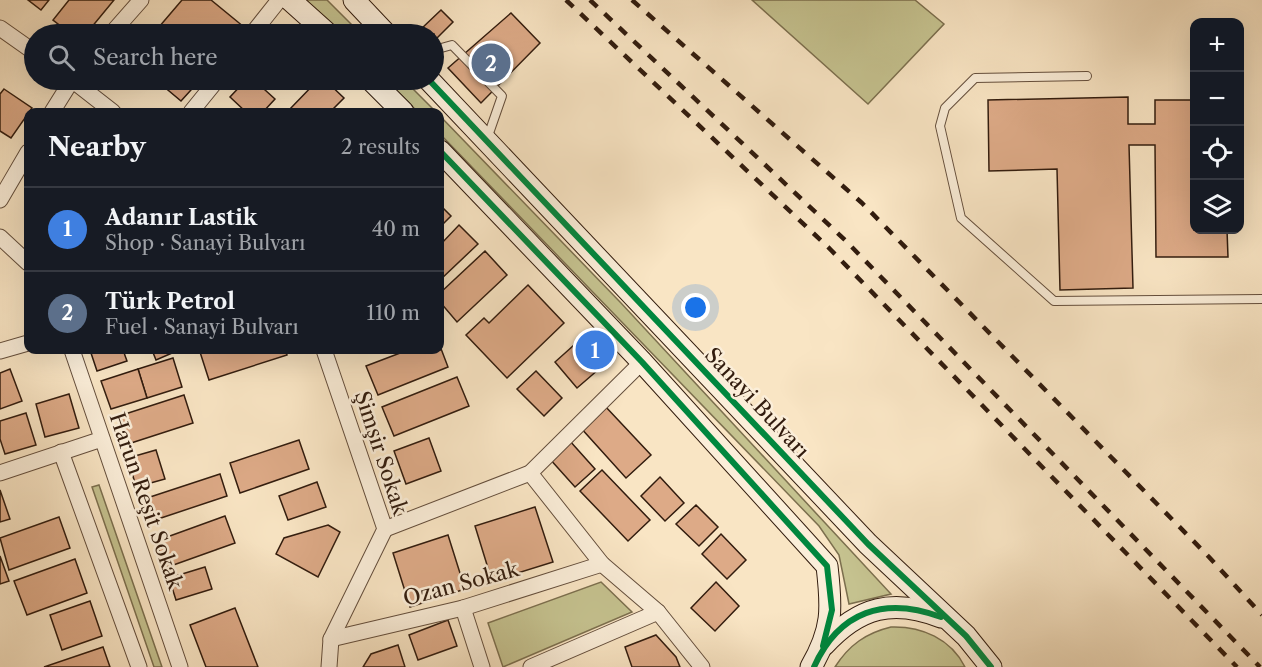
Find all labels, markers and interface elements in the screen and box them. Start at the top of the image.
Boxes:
map controls [1190,18,1244,234]
button: + [1190,18,1244,72]
search box [24,24,444,90]
pin: 2 [472,40,510,86]
icon: search [45,41,78,74]
text: Search here [93,44,218,71]
button: − [1190,72,1244,126]
button: locate [1190,126,1244,180]
text: Nearby [48,131,146,163]
text: 2 results [341,135,420,159]
button: layers [1190,180,1244,234]
text: Adanır Lastik [105,204,257,231]
text: 1 [63,217,72,241]
text: 40 m [372,217,420,241]
text: Shop · Sanayi Bulvarı [105,231,305,255]
text: Türk Petrol [105,288,235,315]
your location [681,293,710,322]
text: 2 [62,301,73,325]
text: 110 m [367,301,420,325]
text: Fuel · Sanayi Bulvarı [105,315,299,339]
pin: 1 [576,328,614,372]
street label: Sanayi Bulvarı [700,342,815,463]
street label: Şimşir Sokak [350,388,413,519]
street label: Harun Reşit Sokak [104,409,189,593]
street label: Ozan Sokak [400,556,522,611]

